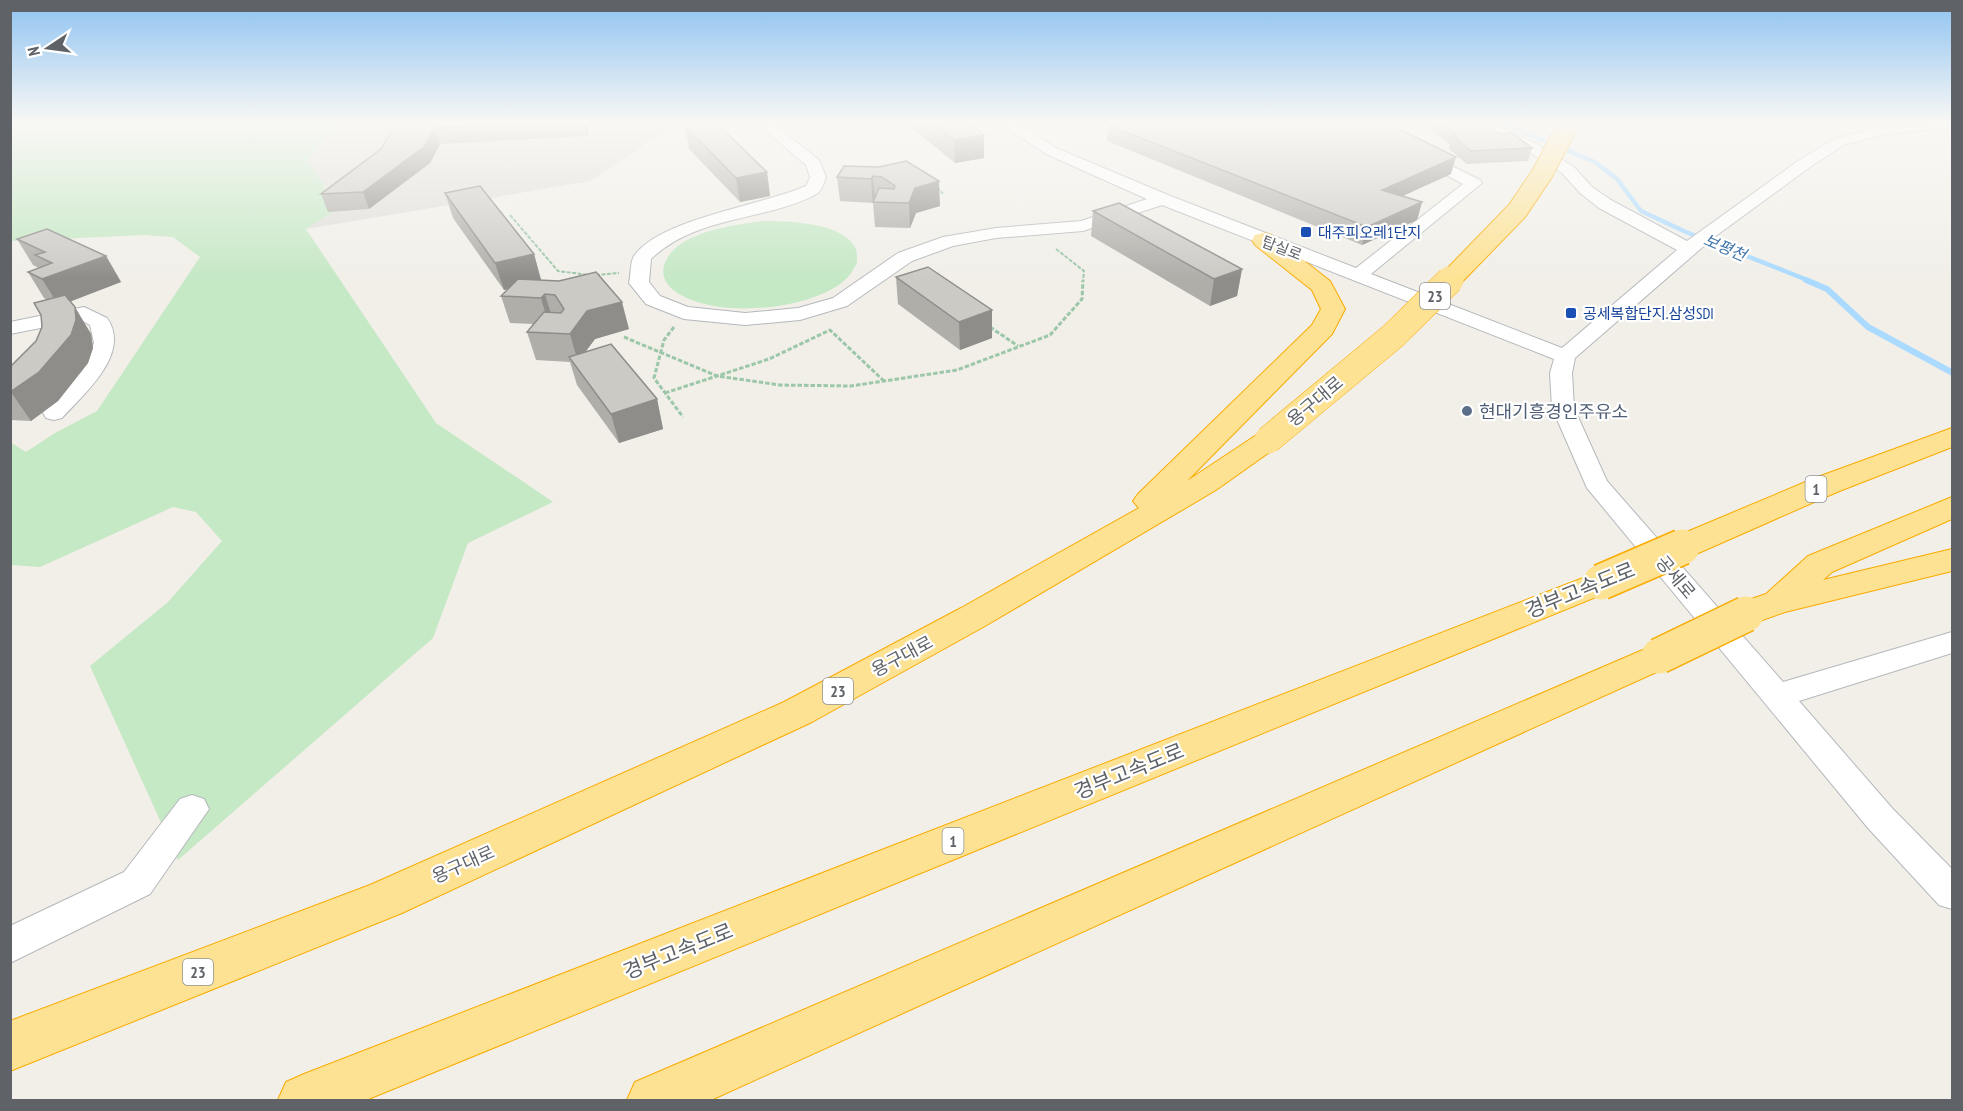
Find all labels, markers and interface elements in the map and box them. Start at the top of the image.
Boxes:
north arrow [18,18,78,78]
text: N [23,45,44,58]
place label: 대주피오레1단지 [1318,223,1421,242]
marker: 대주피오레1단지 [1299,225,1313,239]
water label: 보평천 [1701,229,1751,266]
street label: 탑실로 [1259,232,1305,264]
road number: 23 [1420,283,1450,309]
place label: 공세복합단지.삼성SDI [1583,304,1714,323]
marker: 공세복합단지.삼성SDI [1564,306,1578,320]
street label: 용구대로 [1282,371,1348,431]
place label: 현대기흥경인주유소 [1479,400,1628,423]
marker: 현대기흥경인주유소 [1460,404,1474,418]
road number: 1 [1806,476,1826,502]
street label: 공세로 [1651,551,1701,603]
street label: 경부고속도로 [1521,556,1639,624]
street label: 용구대로 [867,630,937,682]
road number: 23 [823,678,853,704]
street label: 경부고속도로 [1070,737,1188,805]
road number: 1 [942,828,964,854]
street label: 용구대로 [428,840,498,888]
street label: 경부고속도로 [619,917,737,985]
road number: 23 [183,959,213,985]

